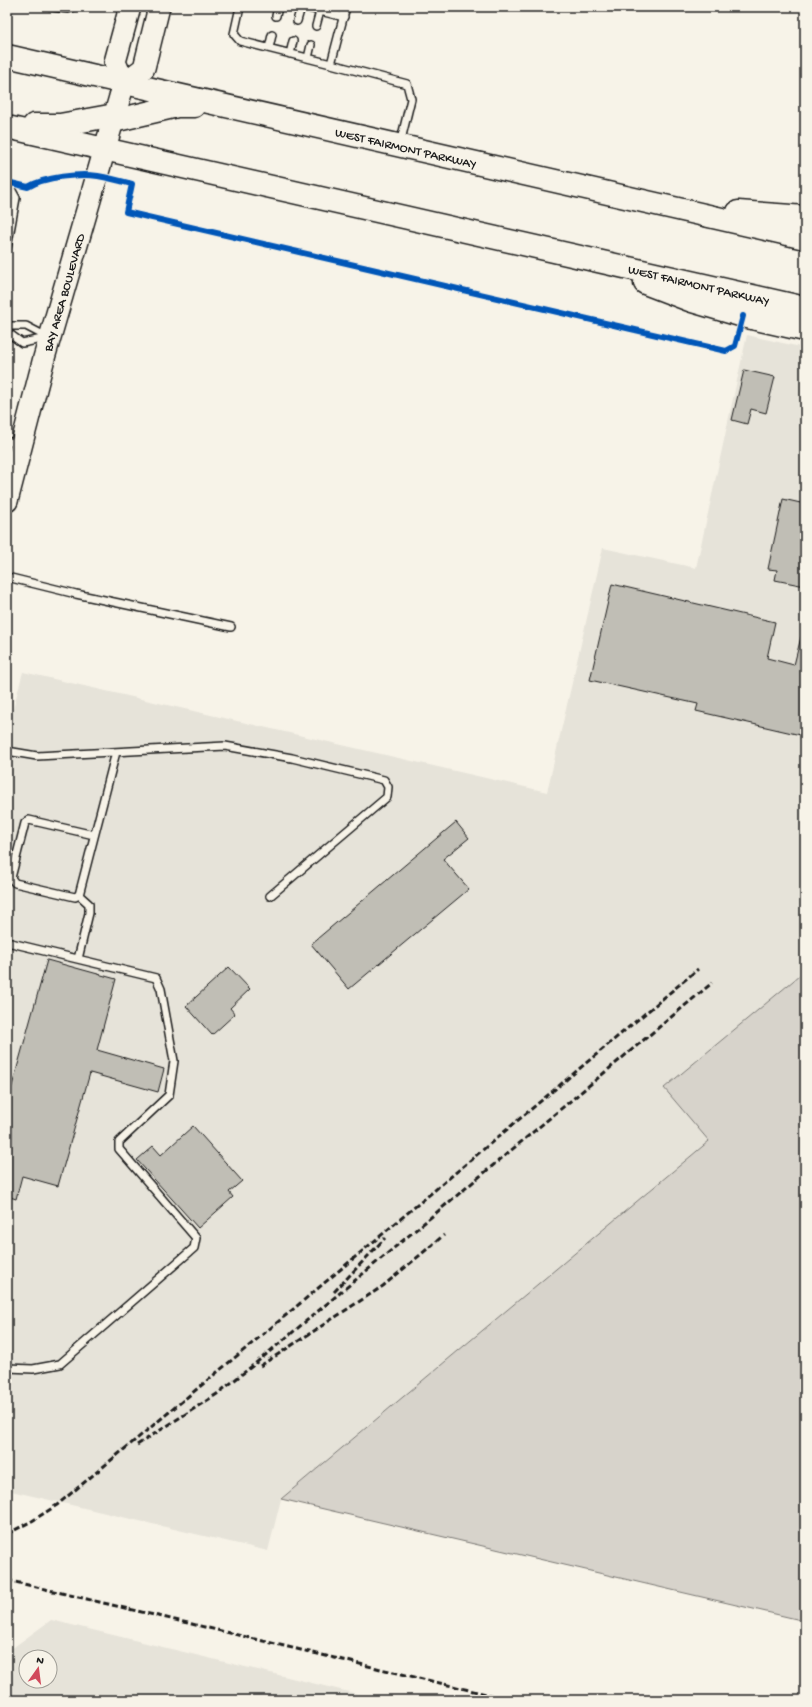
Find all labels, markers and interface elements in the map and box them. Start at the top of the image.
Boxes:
street label: WEST FAIRMONT PARKWAY [333,126,478,173]
street label: BAY AREA BOULEVARD [41,232,90,354]
street label: WEST FAIRMONT PARKWAY [626,263,771,310]
north arrow [18,1649,58,1689]
text: N [35,1655,45,1668]

